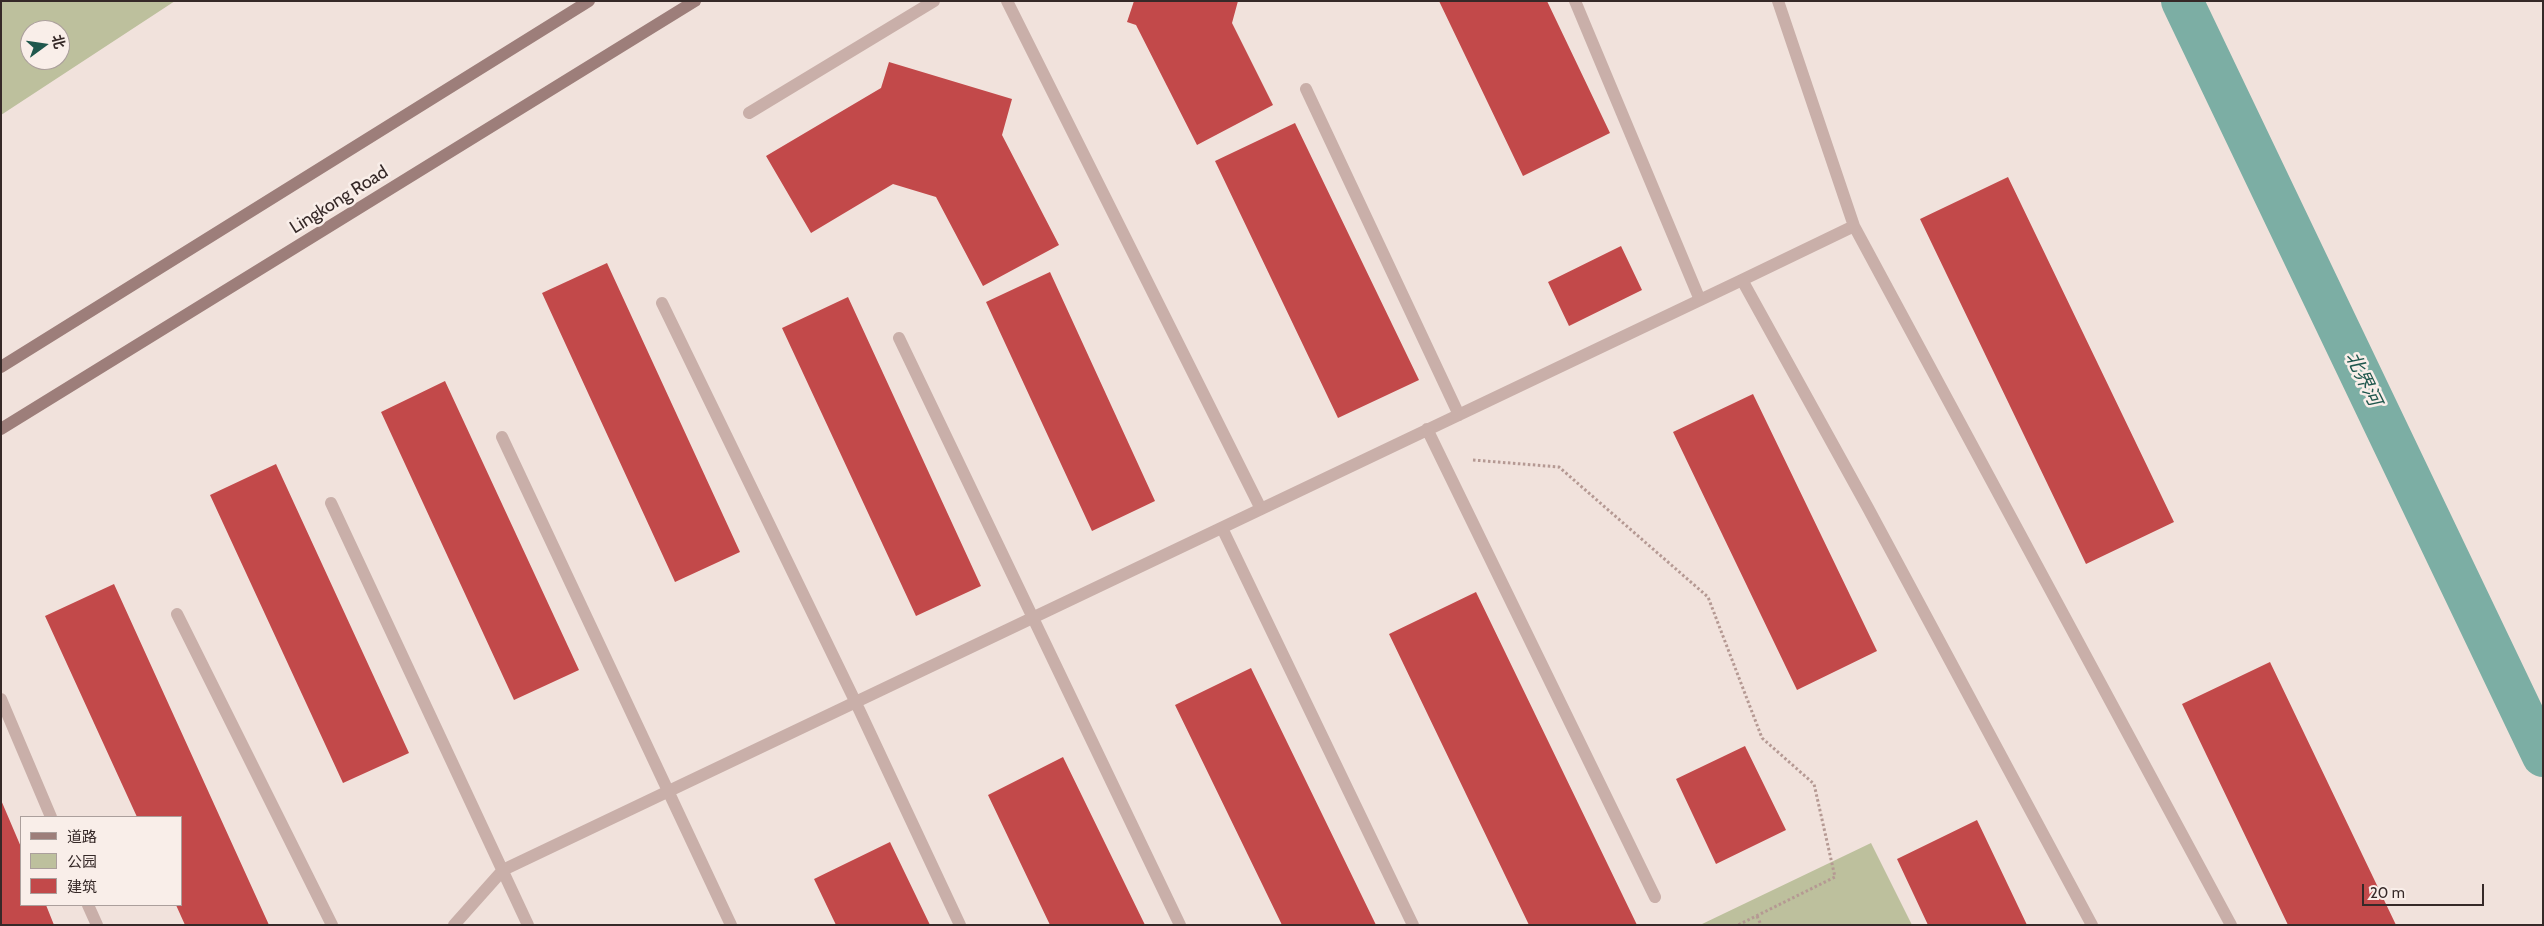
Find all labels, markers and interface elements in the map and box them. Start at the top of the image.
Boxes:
north arrow [20,20,70,70]
text: 北 [48,33,69,51]
street label: Lingkong Road [286,161,392,239]
water label: 北界河 [2340,348,2386,410]
legend [20,816,182,906]
text: 道路 [67,828,97,846]
text: 公园 [67,853,97,871]
scale bar [2364,874,2486,906]
text: 建筑 [67,878,97,896]
text: 20 m [2370,884,2405,902]

